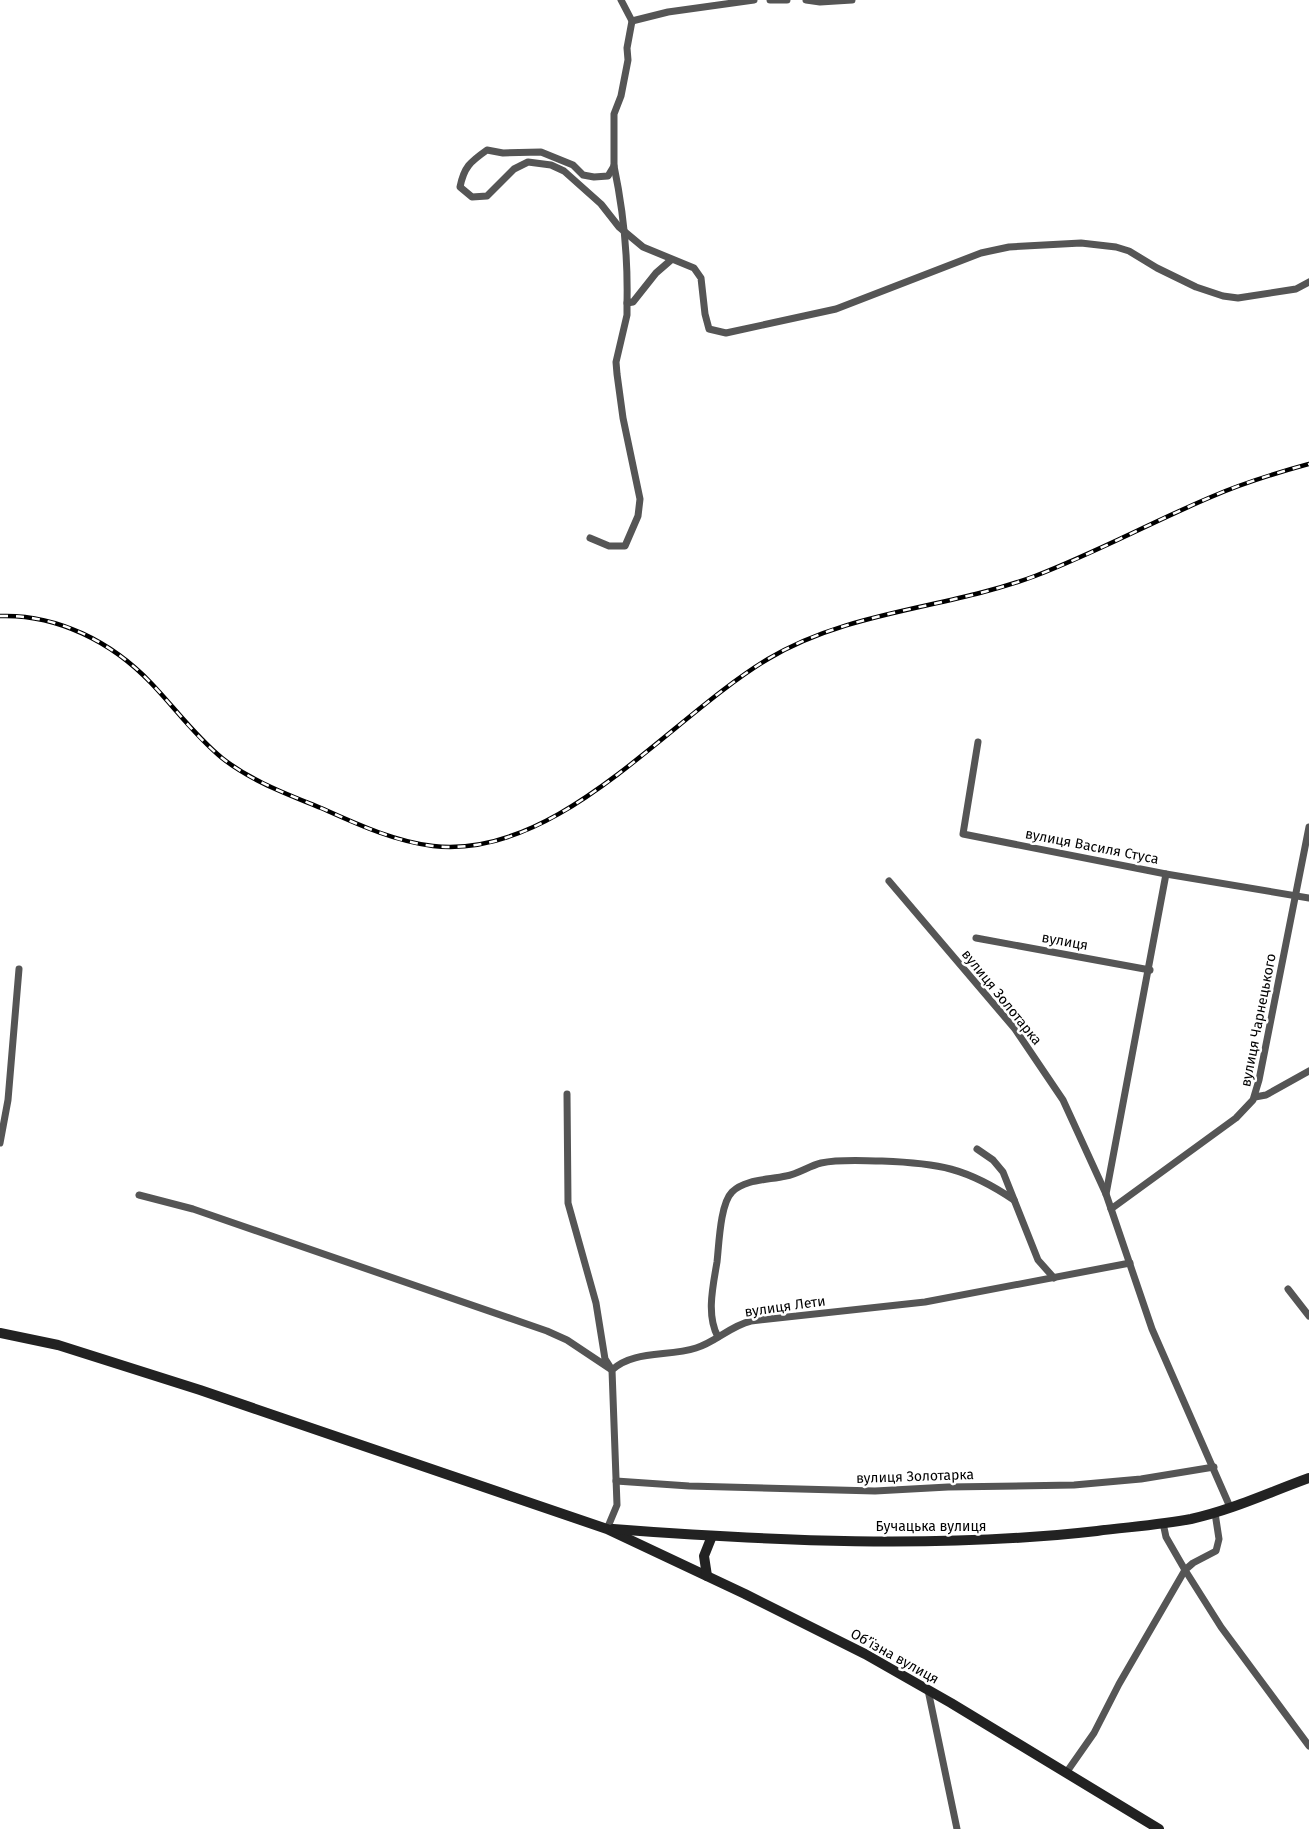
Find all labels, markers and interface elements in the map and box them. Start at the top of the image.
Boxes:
street label: вулиця Василя Стуса [1024,825,1160,868]
street label: вулиця [1040,929,1089,954]
street label: вулиця Золотарка [958,946,1045,1049]
street label: вулиця Чарнецького [1237,952,1280,1088]
street label: вулиця Лети [743,1292,827,1321]
street label: вулиця Золотарка [856,1466,974,1487]
street label: Бучацька вулиця [876,1518,986,1535]
street label: Обʼїзна вулиця [848,1625,942,1688]

